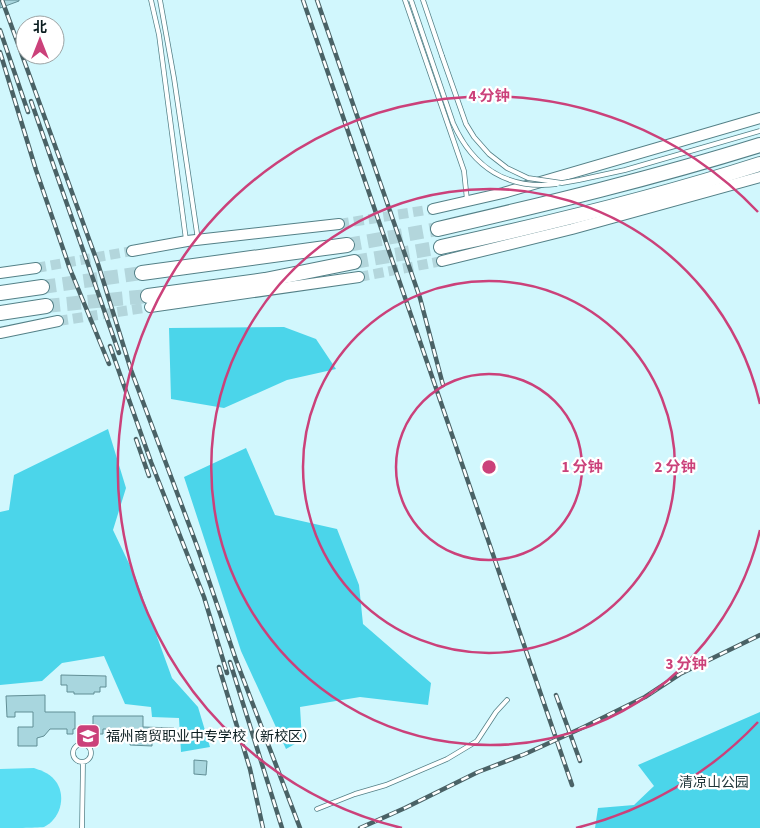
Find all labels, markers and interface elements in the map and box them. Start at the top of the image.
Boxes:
north arrow [15,15,65,65]
text: 北 [33,18,47,38]
text: 4 分钟 [469,86,509,107]
text: 1 分钟 [562,457,602,478]
text: 2 分钟 [655,457,695,478]
centre of rings [480,458,498,476]
text: 3 分钟 [666,654,706,675]
school or university icon: 福州商贸职业中专学校（新校区） [75,723,101,749]
place label: 福州商贸职业中专学校（新校区） [106,727,316,747]
park label: 清凉山公园 [679,773,749,793]

